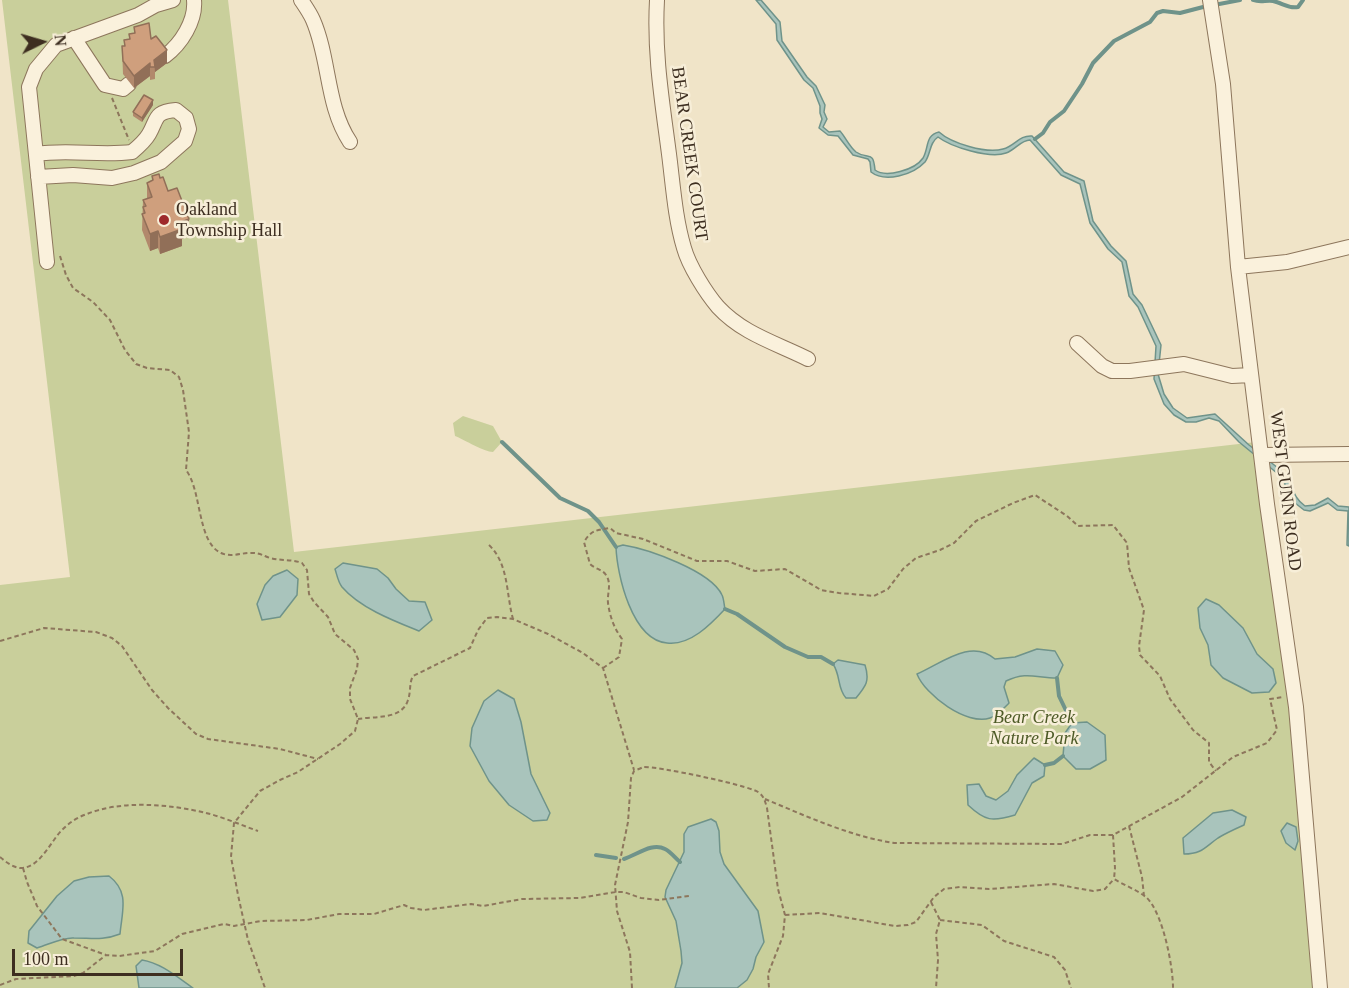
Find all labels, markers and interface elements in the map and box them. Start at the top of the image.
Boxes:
north arrow [12,12,72,72]
text: N [51,34,69,47]
street label: BEAR CREEK COURT [666,65,712,243]
place label: Oakland Township Hall [176,199,282,242]
marker: Oakland Township Hall [157,213,171,227]
street label: WEST GUNN ROAD [1264,410,1306,572]
park label: Bear Creek Nature Park [990,707,1078,750]
scale bar [15,937,186,975]
text: 100 m [23,949,69,969]

